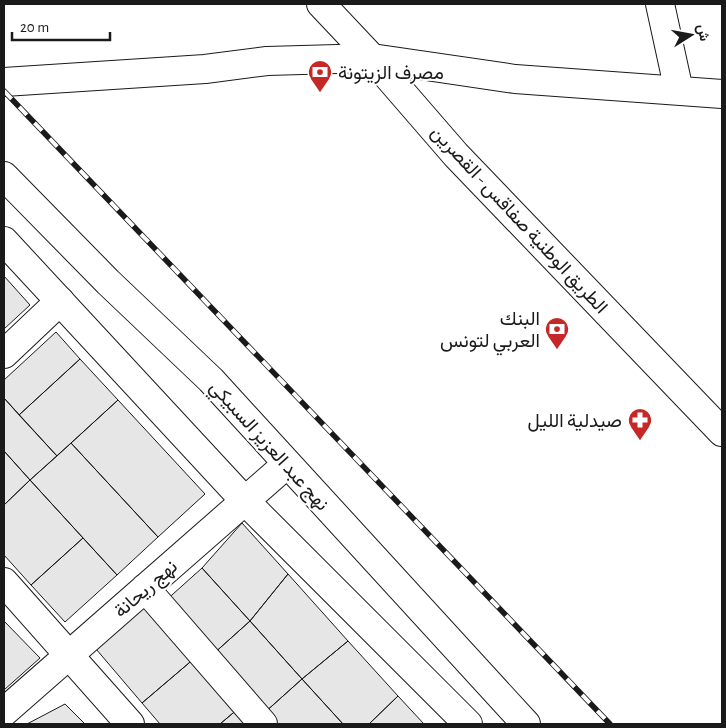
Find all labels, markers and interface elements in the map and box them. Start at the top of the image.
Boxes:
scale bar [12,10,110,42]
north arrow [666,10,716,60]
text: 20 m [20,20,49,35]
text: ش [693,23,711,43]
bank icon: مصرف الزيتونة [307,59,333,93]
place label: مصرف الزيتونة [338,64,444,84]
street label: الطريق الوطنية صفاقس - القصرين [426,123,611,318]
place label: البنك العربي لتونس [440,310,540,356]
bank icon: البنك العربي لتونس [544,316,570,350]
street label: نهج عبد العزيز السبيكي [202,377,332,518]
pharmacy icon: صيدلية الليل [627,407,653,441]
place label: صيدلية الليل [528,412,622,432]
street label: نهج ريحانة [111,557,183,624]

